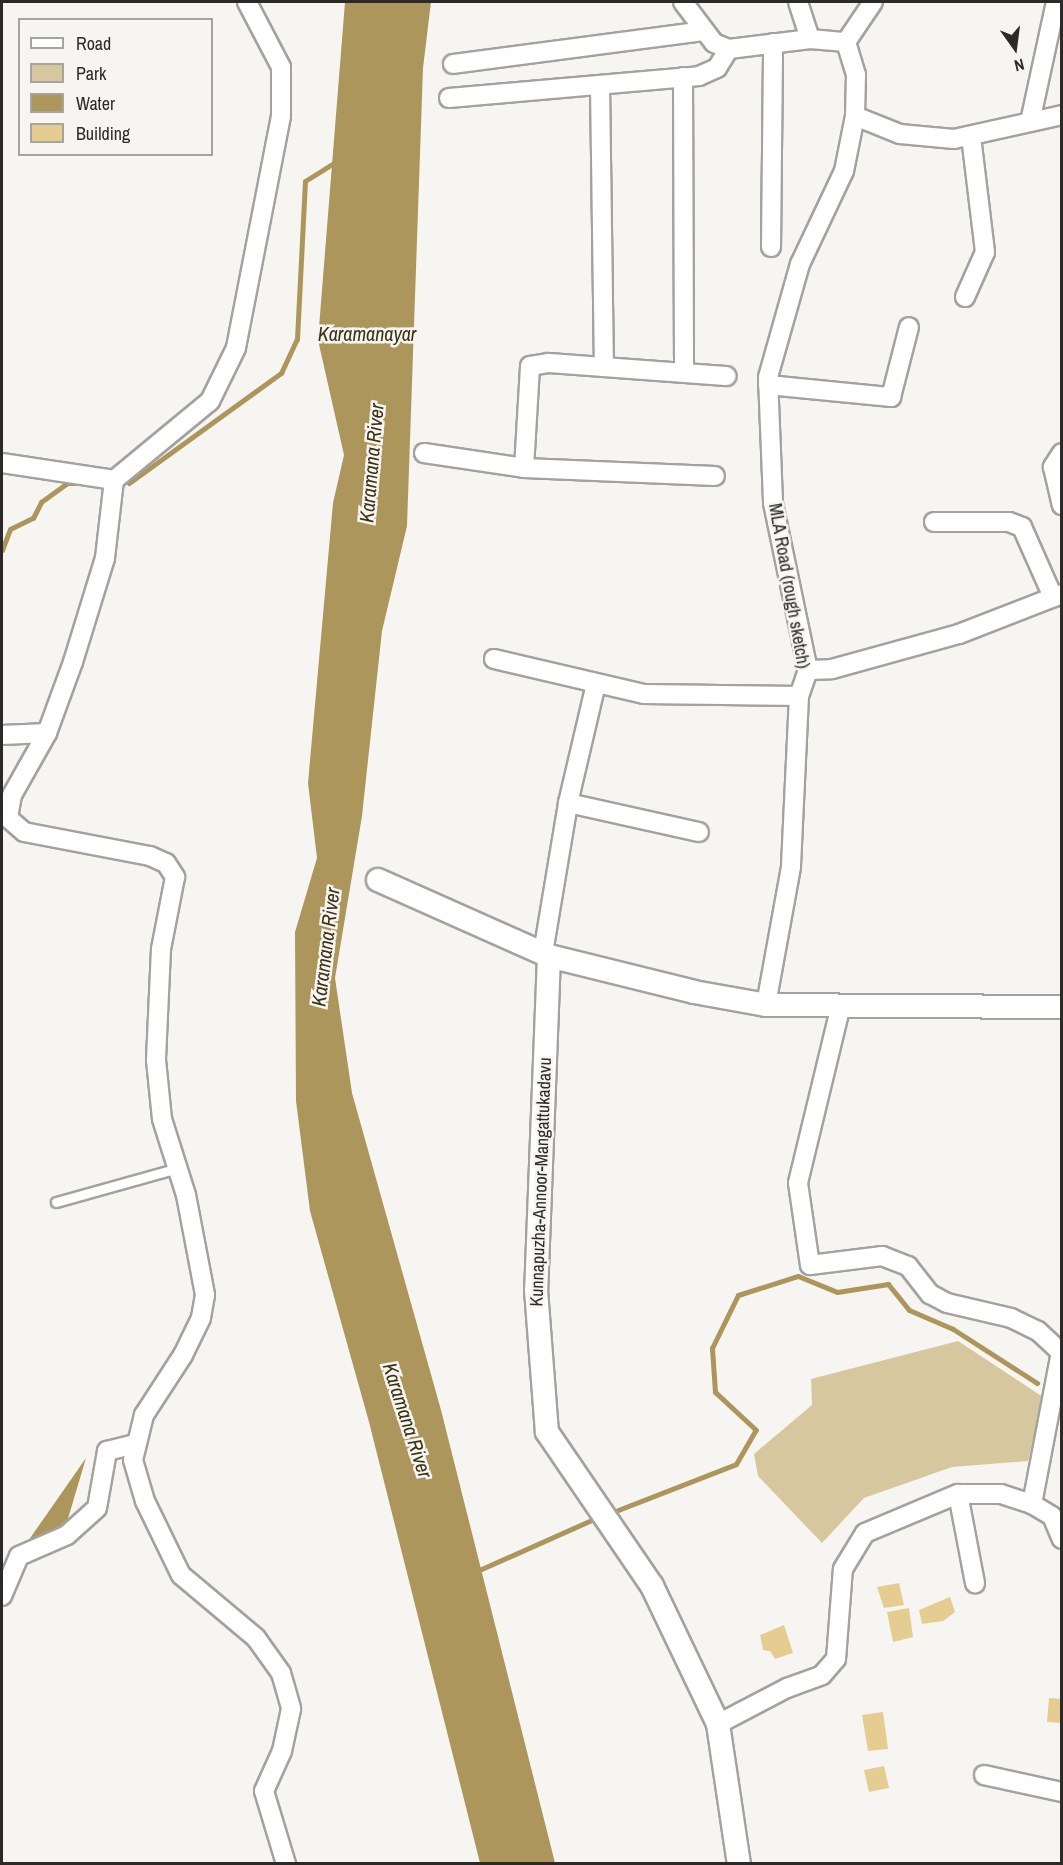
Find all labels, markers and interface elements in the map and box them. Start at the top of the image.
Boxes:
legend [18,18,213,156]
north arrow [985,18,1045,78]
text: Road [76,31,111,56]
text: N [1012,54,1027,77]
text: Park [76,61,106,86]
text: Water [76,91,115,116]
text: Building [76,121,130,146]
water label: Karamanayar [318,321,416,345]
water label: Karamana River [354,402,388,524]
street label: MLA Road (rough sketch) [764,501,814,671]
water label: Karamana River [306,886,344,1008]
street label: Kunnapuzha-Annoor-Mangattukadavu [526,1057,556,1307]
water label: Karamana River [378,1360,438,1480]

